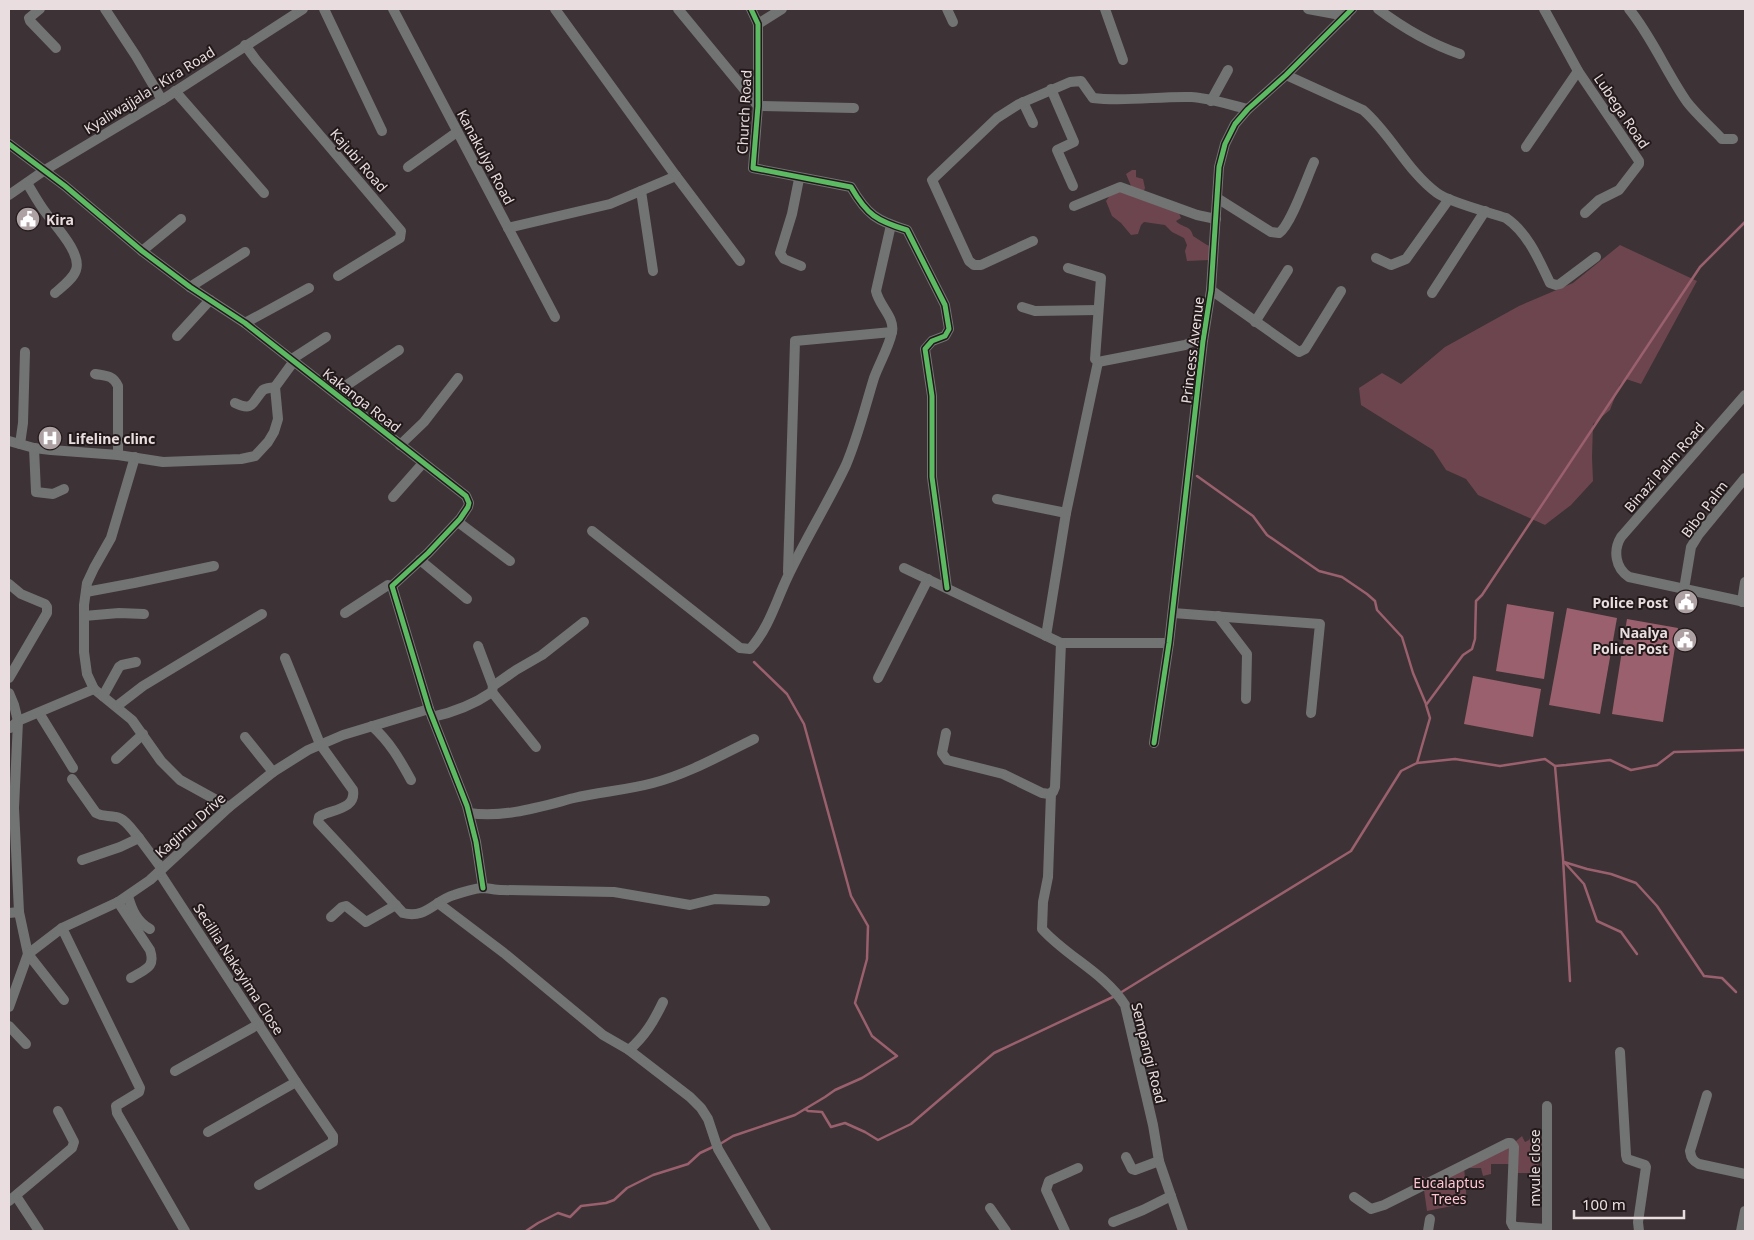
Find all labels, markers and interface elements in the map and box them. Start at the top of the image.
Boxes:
street label: Kyaliwajjala - Kira Road [80,42,218,138]
street label: Church Road [732,69,756,155]
street label: Lubega Road [1590,70,1654,152]
street label: Kanakulya Road [453,106,519,208]
street label: Kajubi Road [326,124,392,196]
public building icon: Kira [15,206,41,232]
place label: Kira [46,210,74,229]
street label: Princess Avenue [1176,295,1208,404]
street label: Kakanga Road [319,364,405,436]
street label: Binazi Palm Road [1620,418,1708,516]
hospital icon: Lifeline clinc [37,425,63,451]
place label: Lifeline clinc [68,429,155,448]
street label: Bibo Palm [1676,477,1732,541]
public building icon: Police Post [1673,589,1699,615]
place label: Police Post [1592,593,1668,612]
place label: Naalya Police Post [1592,623,1668,658]
public building icon: Naalya Police Post [1672,627,1698,653]
street label: Kagimu Drive [151,788,229,862]
street label: Secillia Nakayima Close [189,900,289,1038]
street label: Sempangi Road [1127,1001,1171,1105]
street label: mvule close [1525,1129,1544,1207]
park label: Eucalaptus Trees [1413,1173,1485,1208]
scale bar [1574,1188,1684,1220]
text: 100 m [1582,1194,1626,1214]

